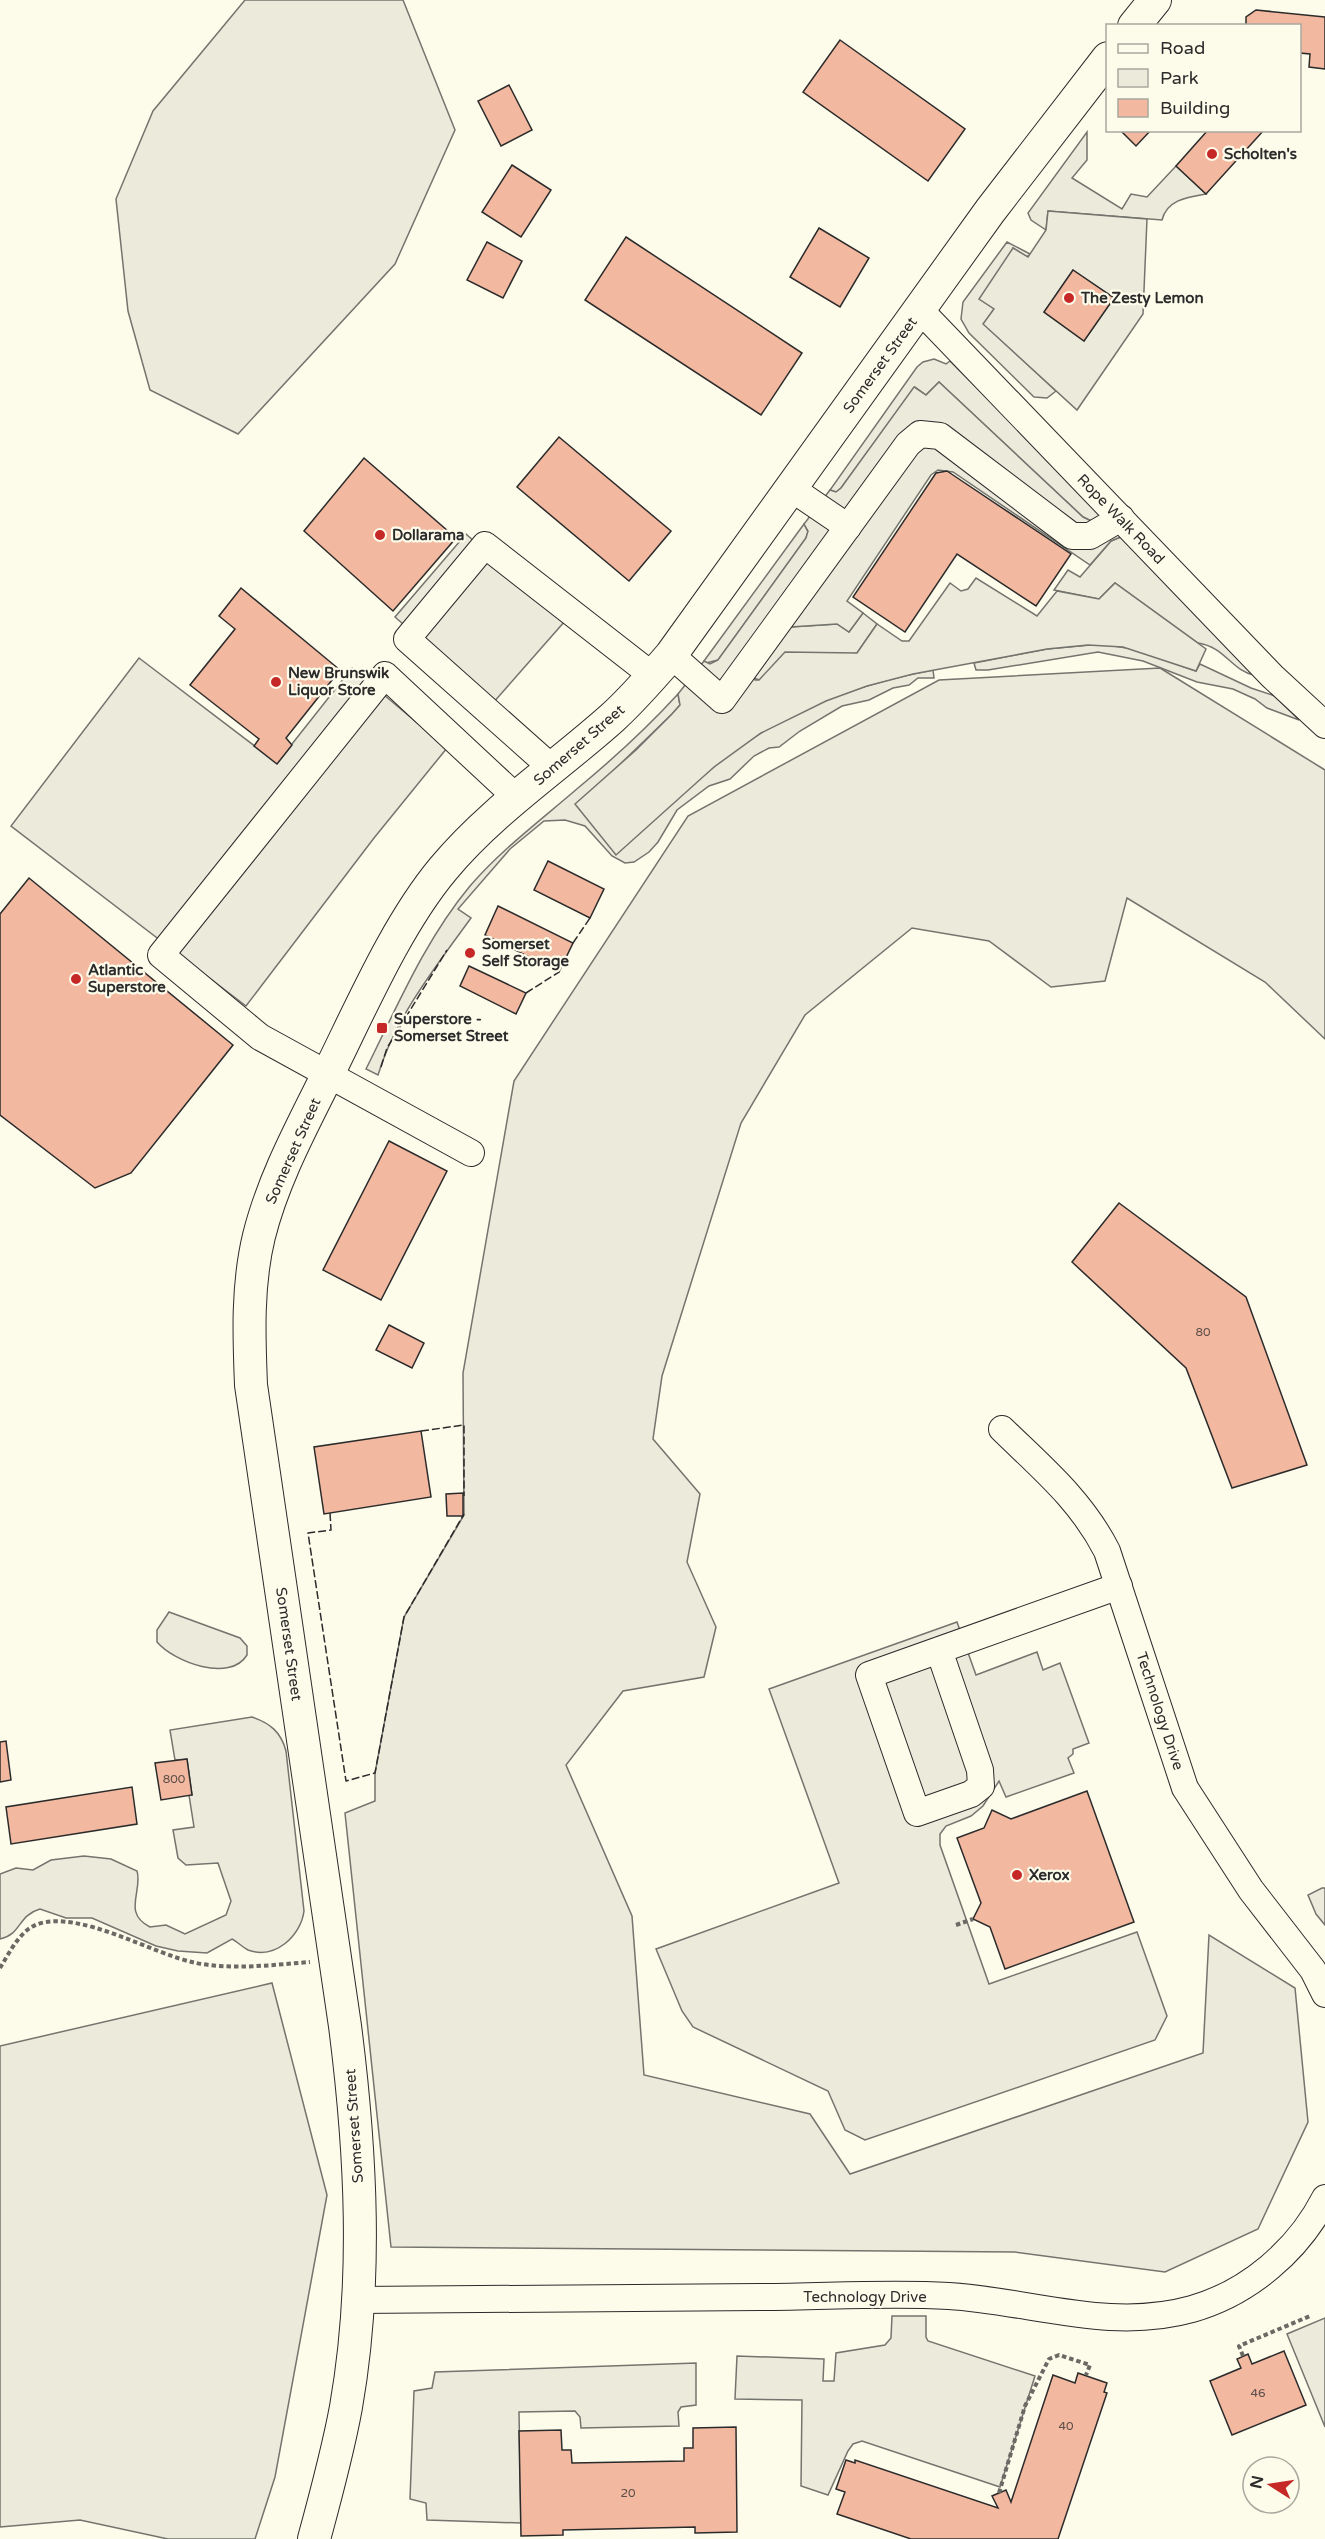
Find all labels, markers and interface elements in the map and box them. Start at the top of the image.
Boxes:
legend [1106,24,1301,132]
text: Road [1160,37,1205,59]
text: Park [1160,67,1199,89]
text: Building [1160,97,1230,119]
place label: Scholten's [1224,145,1297,163]
marker: Scholten's [1205,147,1219,161]
place label: The Zesty Lemon [1080,289,1204,308]
marker: The Zesty Lemon [1062,291,1076,305]
street label: Somerset Street [839,313,921,417]
street label: Rope Walk Road [1073,470,1169,568]
place label: Dollarama [392,526,464,544]
marker: Dollarama [373,528,387,542]
place label: New Brunswik Liquor Store [288,664,389,700]
marker: New Brunswik Liquor Store [269,675,283,689]
street label: Somerset Street [530,700,628,789]
place label: Somerset Self Storage [482,935,569,971]
marker: Somerset Self Storage [463,946,477,960]
place label: Atlantic Superstore [88,961,166,997]
marker: Atlantic Superstore [69,972,83,986]
place label: Superstore - Somerset Street [394,1010,509,1045]
marker: Superstore - Somerset Street [375,1021,389,1035]
street label: Somerset Street [261,1095,325,1207]
house number: 80 [1195,1325,1211,1339]
street label: Somerset Street [272,1586,306,1702]
street label: Technology Drive [1132,1650,1188,1772]
house number: 800 [163,1772,186,1786]
place label: Xerox [1029,1866,1070,1884]
marker: Xerox [1010,1868,1024,1882]
street label: Somerset Street [341,2068,367,2184]
street label: Technology Drive [803,2288,927,2306]
house number: 46 [1250,2386,1266,2400]
house number: 40 [1058,2419,1074,2433]
north arrow [1241,2455,1301,2515]
text: N [1246,2474,1268,2490]
house number: 20 [620,2486,636,2500]

